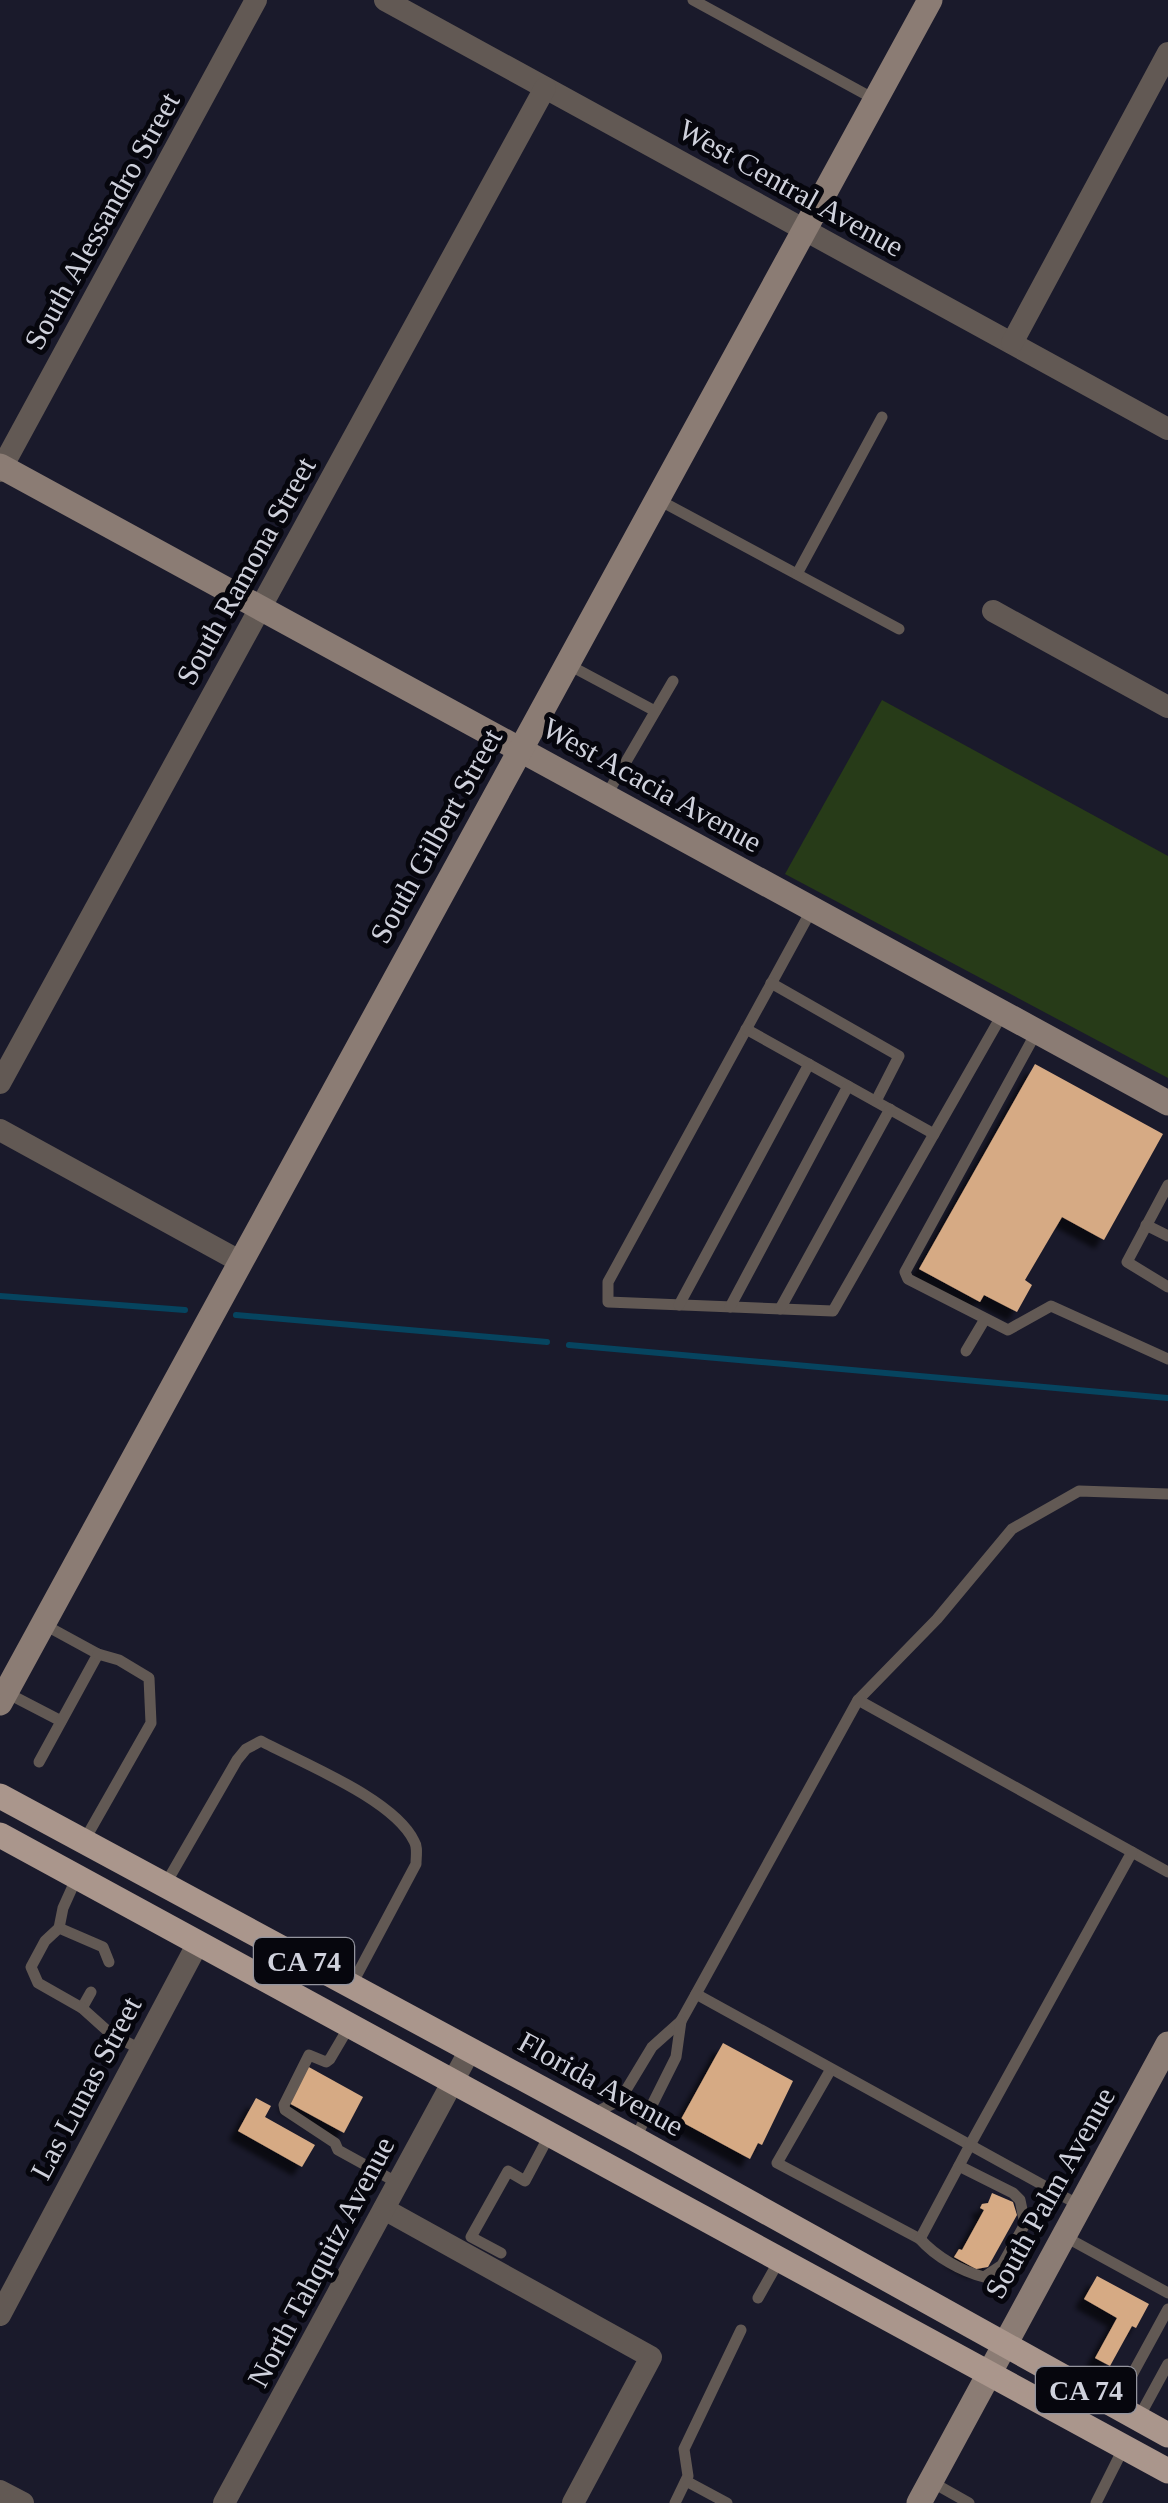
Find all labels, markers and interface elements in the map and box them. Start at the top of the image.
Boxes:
street label: South Alessandro Street [17,86,186,355]
street label: West Central Avenue [673,112,909,263]
street label: South Ramona Street [169,451,322,690]
street label: West Acacia Avenue [537,711,767,858]
street label: South Gilbert Street [363,722,508,949]
road number: CA 74 [254,1938,354,1984]
street label: Las Lunas Street [24,1990,148,2185]
street label: Florida Avenue [513,2025,690,2142]
street label: South Palm Avenue [978,2082,1121,2304]
street label: North Tahquitz Avenue [241,2131,400,2392]
road number: CA 74 [1036,2367,1136,2413]

